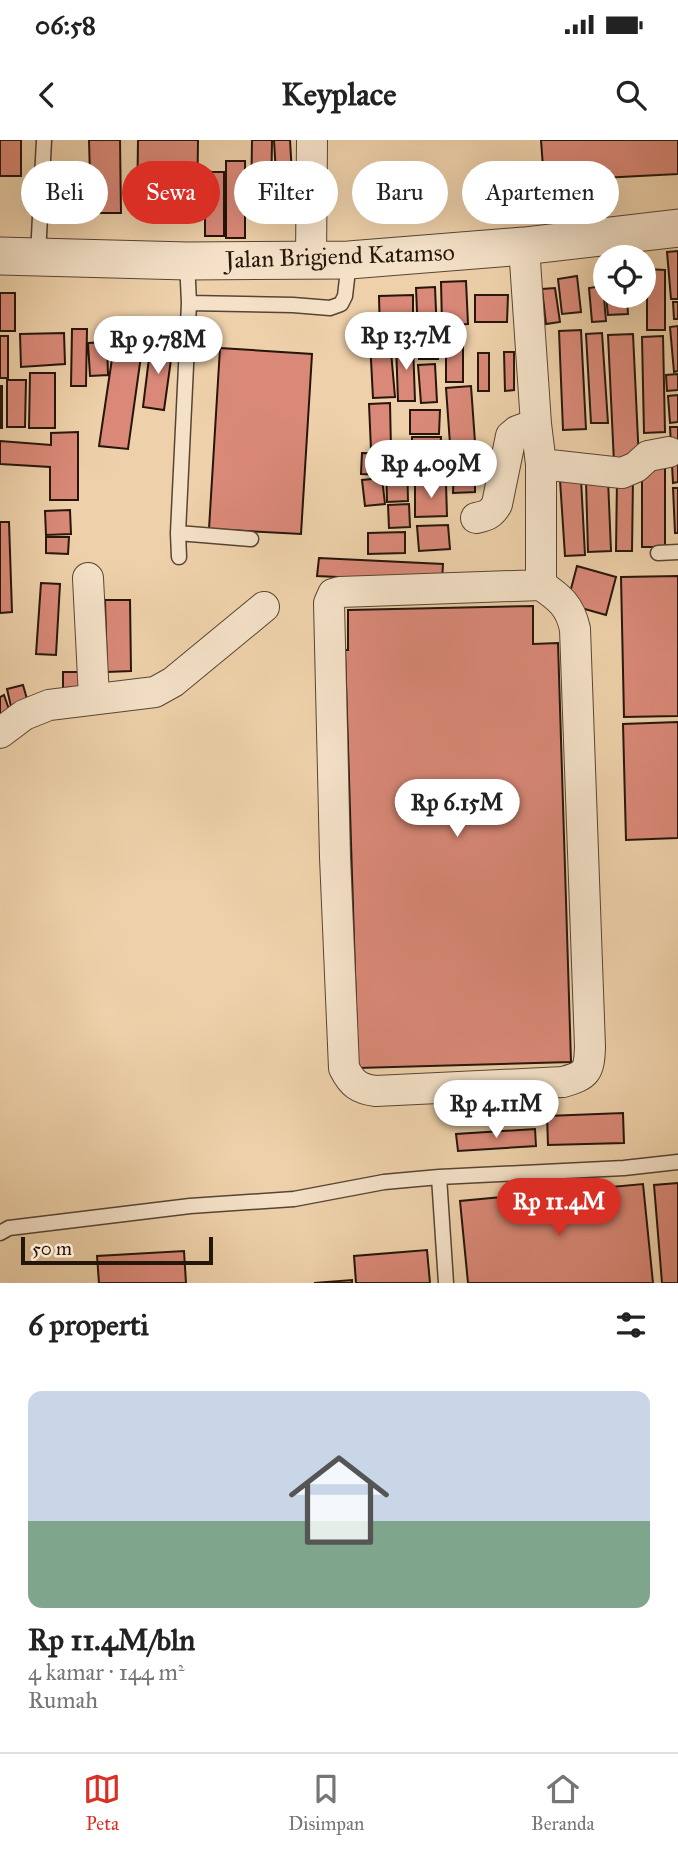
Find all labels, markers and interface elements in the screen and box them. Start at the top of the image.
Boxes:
text: 06:58 [35,9,96,41]
text: Keyplace [281,75,397,114]
icon: back [28,76,66,114]
icon: search [612,76,650,114]
chip: Beli [21,161,108,224]
chip: Sewa [122,161,220,224]
chip: Filter [234,161,338,224]
chip: Baru [352,161,448,224]
chip: Apartemen [462,161,619,224]
street label: Jalan Brigjend Katamso [222,237,455,275]
map controls [593,245,656,308]
button: locate [593,245,656,308]
pin: Rp 13.7M [334,313,478,372]
pin: Rp 9.78M [86,316,230,376]
text: Rp 13.7M [361,321,451,349]
text: Rp 9.78M [110,325,206,353]
pin: Rp 4.09M [359,440,503,500]
text: Rp 4.09M [381,449,481,477]
pin: Rp 6.15M [385,780,529,839]
text: Rp 6.15M [411,788,503,816]
pin: Rp 4.11M [424,1080,568,1140]
text: Rp 4.11M [450,1089,542,1117]
pin: Rp 11.4M [487,1178,631,1238]
text: Rp 11.4M [513,1187,605,1215]
scale bar [21,1234,214,1266]
text: 50 m [32,1237,72,1260]
icon: filters [612,1306,650,1344]
text: 6 properti [28,1307,149,1343]
icon: home [276,1437,402,1563]
text: Rp 11.4M/bln [28,1622,195,1658]
text: 4 kamar · 144 m² [28,1658,184,1686]
text: Rumah [28,1686,98,1714]
tab: Peta [83,1770,121,1835]
tab: Disimpan [288,1770,364,1835]
tab: Beranda [531,1770,595,1835]

